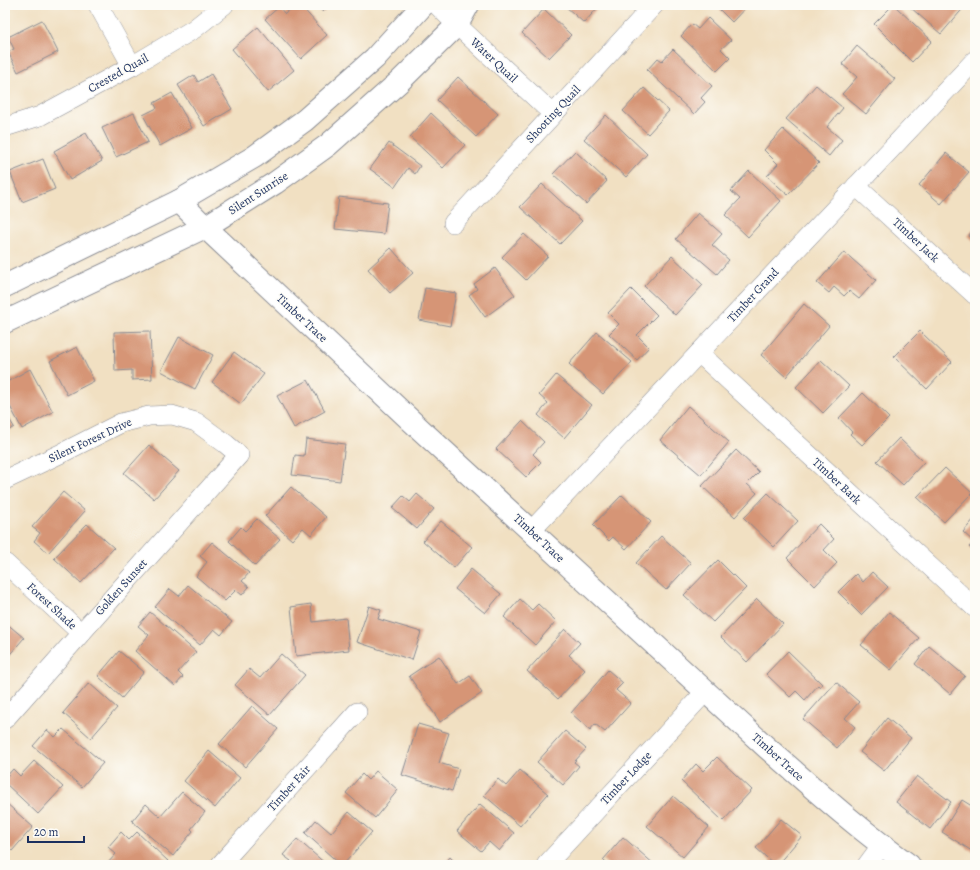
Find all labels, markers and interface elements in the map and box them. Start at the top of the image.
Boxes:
street label: Water Quail [466,33,521,86]
street label: Crested Quail [85,50,151,96]
street label: Shooting Quail [522,82,584,146]
street label: Silent Sunrise [225,168,291,218]
street label: Timber Jack [889,214,943,266]
street label: Timber Grand [724,264,783,326]
street label: Timber Trace [273,290,331,346]
street label: Silent Forest Drive [46,414,134,466]
street label: Timber Bark [809,454,865,508]
street label: Timber Trace [510,510,568,566]
street label: Golden Sunset [91,555,151,619]
street label: Forest Shade [24,579,80,633]
street label: Timber Trace [749,729,807,785]
street label: Timber Lodge [597,748,655,808]
street label: Timber Fair [264,761,314,815]
scale bar [28,818,84,844]
text: 20 m [34,824,58,840]

